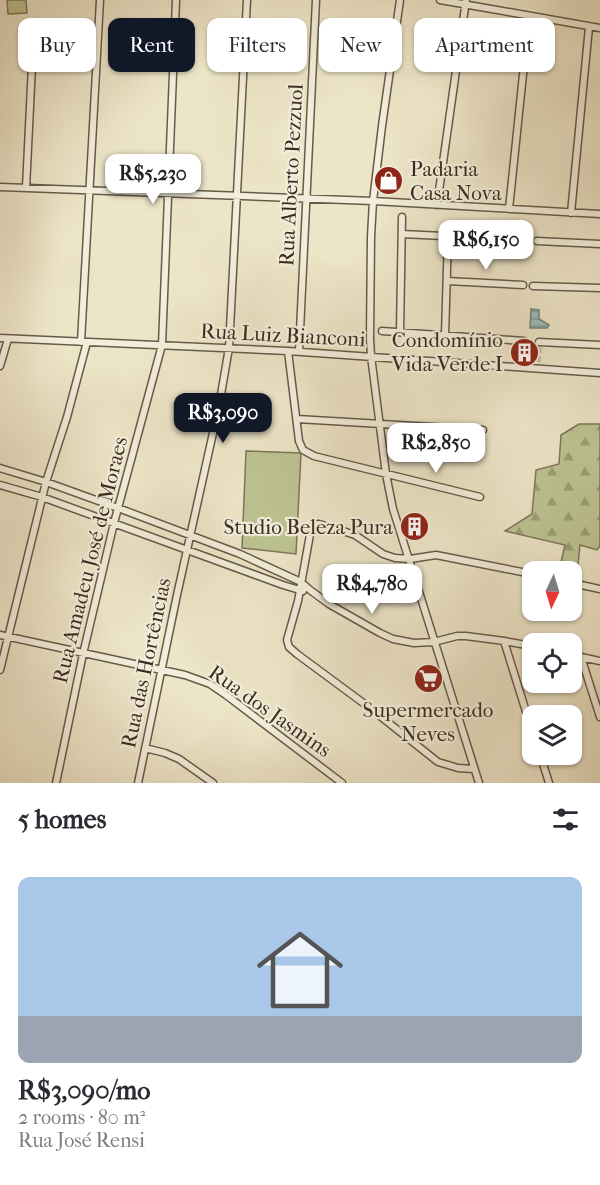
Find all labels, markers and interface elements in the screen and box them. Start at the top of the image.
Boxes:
chip: Buy [18,18,96,72]
chip: Rent [108,18,195,72]
chip: Filters [207,18,307,72]
chip: New [319,18,402,72]
chip: Apartment [414,18,555,72]
street label: Rua Alberto Pezzuol [274,83,308,267]
pin: R$5,230 [98,154,208,205]
place label: Padaria Casa Nova [410,157,502,205]
text: R$5,230 [119,162,187,185]
shop icon: Padaria Casa Nova [373,165,405,197]
pin: R$6,150 [431,220,541,271]
text: R$6,150 [452,228,520,251]
street label: Rua Luiz Bianconi [200,319,366,351]
place label: Condomínio Vida Verde I [391,328,503,376]
building icon: Condomínio Vida Verde I [508,336,540,368]
pin: R$3,090 [168,393,278,444]
text: R$3,090 [188,401,258,424]
pin: R$2,850 [381,423,491,474]
text: R$2,850 [401,431,471,454]
street label: Rua Amadeu José de Moraes [48,434,132,686]
building icon: Studio Beleza Pura [398,511,430,543]
place label: Studio Beleza Pura [224,515,393,539]
north arrow [522,561,582,621]
map controls [522,561,582,765]
pin: R$4,780 [317,564,427,615]
text: R$4,780 [336,572,408,595]
street label: Rua das Hortências [116,576,176,750]
button: locate [522,633,582,693]
street label: Rua dos Jasmins [204,660,336,762]
supermarket icon: Supermercado Neves [412,663,444,695]
place label: Supermercado Neves [362,698,494,746]
button: layers [522,705,582,765]
icon: filters [549,803,582,836]
text: 5 homes [18,804,106,835]
icon: home [246,916,354,1024]
text: R$3,090/mo [18,1075,151,1106]
text: 2 rooms · 80 m² [18,1106,145,1129]
text: Rua José Rensi [18,1129,145,1152]

